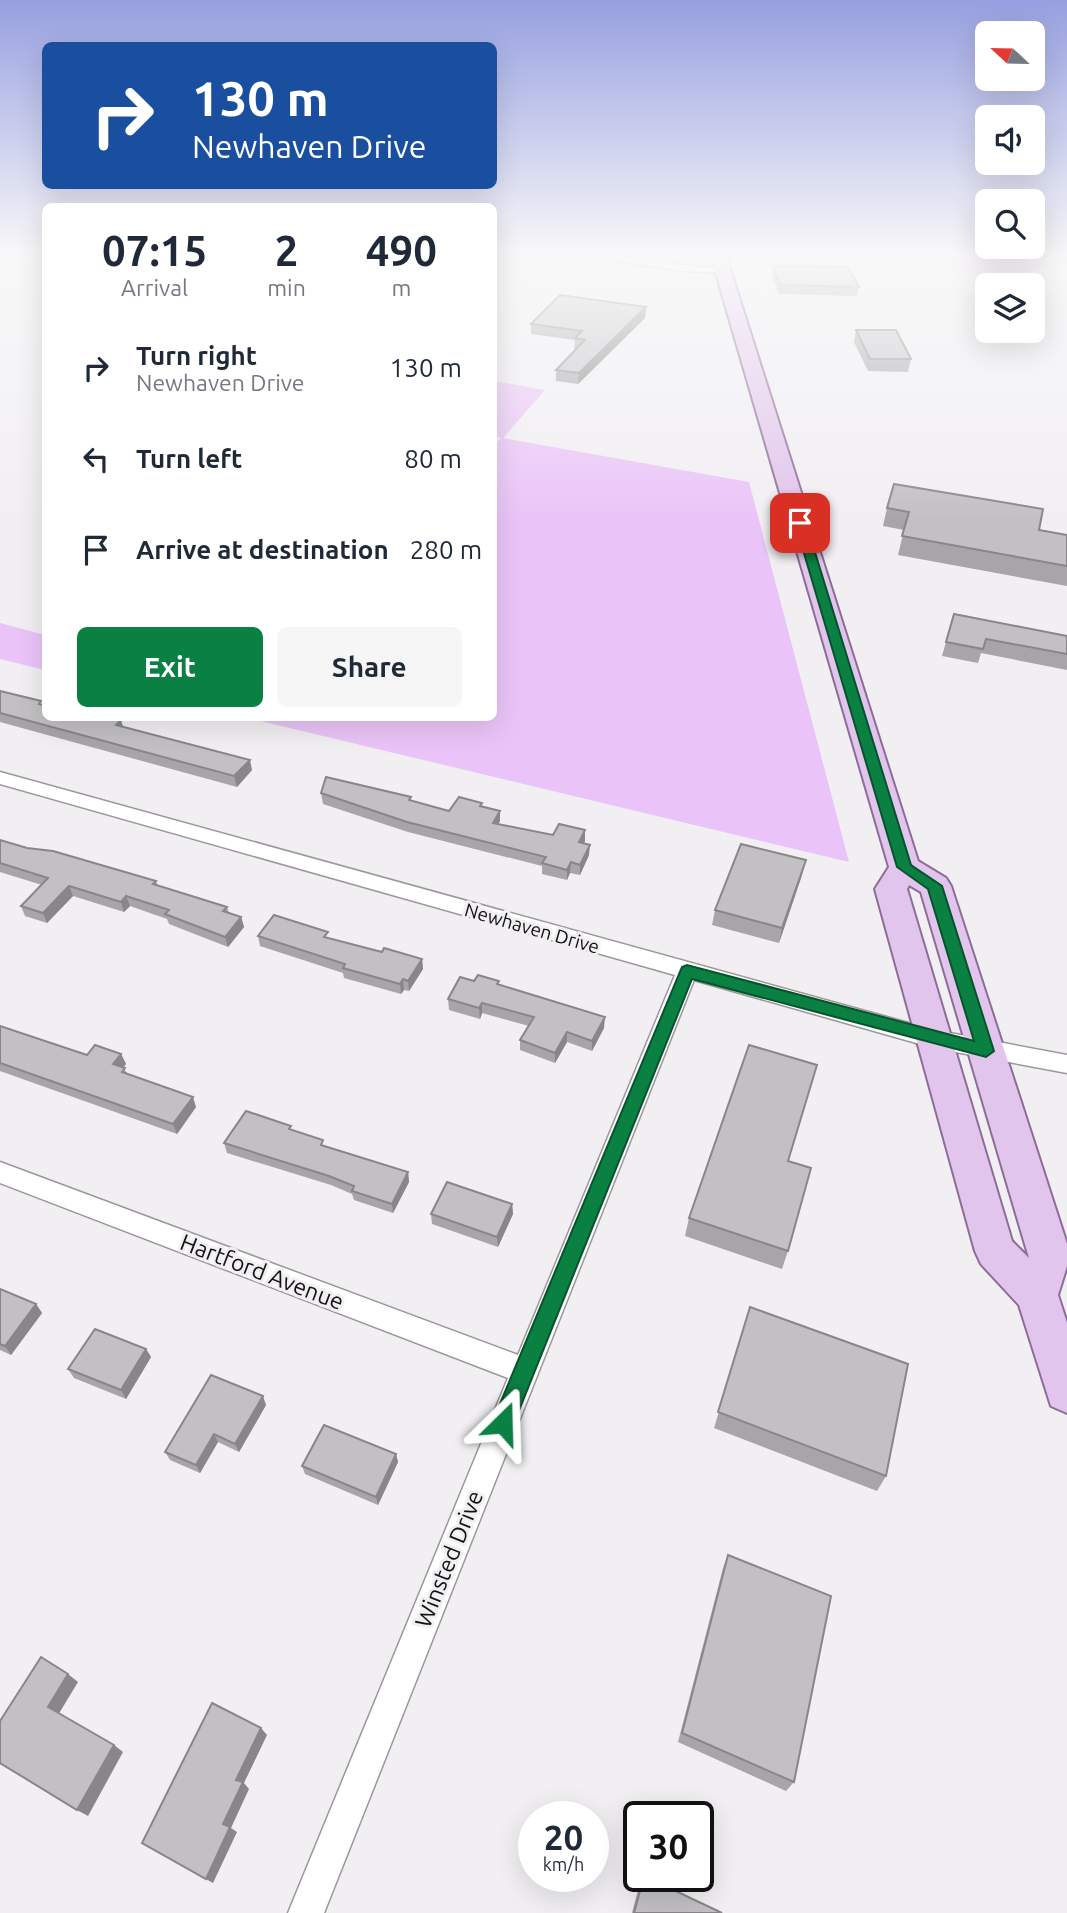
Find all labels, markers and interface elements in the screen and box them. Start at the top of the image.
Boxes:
north arrow [975,21,1045,91]
map controls [975,21,1045,343]
icon: right [77,70,168,161]
text: 130 m [192,70,329,125]
button: sound [975,105,1045,175]
text: Newhaven Drive [192,128,427,164]
button: search [975,189,1045,259]
text: 07:15 [102,227,207,274]
text: 2 [275,227,298,274]
text: 490 [366,227,437,274]
button: layers [975,273,1045,343]
text: Arrival [121,275,188,300]
text: min [267,275,306,300]
text: m [391,275,411,300]
text: Turn right [136,341,257,370]
icon: right [77,349,115,387]
text: 130 m [390,353,462,382]
text: Newhaven Drive [136,370,305,395]
icon: left [77,440,115,478]
text: Turn left [136,444,242,473]
text: 80 m [404,444,462,473]
pin [770,493,830,553]
icon: arrive [781,504,819,542]
icon: arrive [77,531,115,569]
text: Arrive at destination [136,535,389,564]
text: 280 m [410,535,482,564]
button: Exit [77,627,263,707]
button: Share [277,627,462,707]
street label: Newhaven Drive [462,898,602,958]
street label: Hartford Avenue [177,1229,347,1314]
position arrow [466,1386,540,1460]
street label: Winsted Drive [410,1487,487,1631]
speed limit sign: 30 [623,1801,714,1892]
text: 20 [544,1817,583,1857]
text: km/h [543,1854,584,1874]

